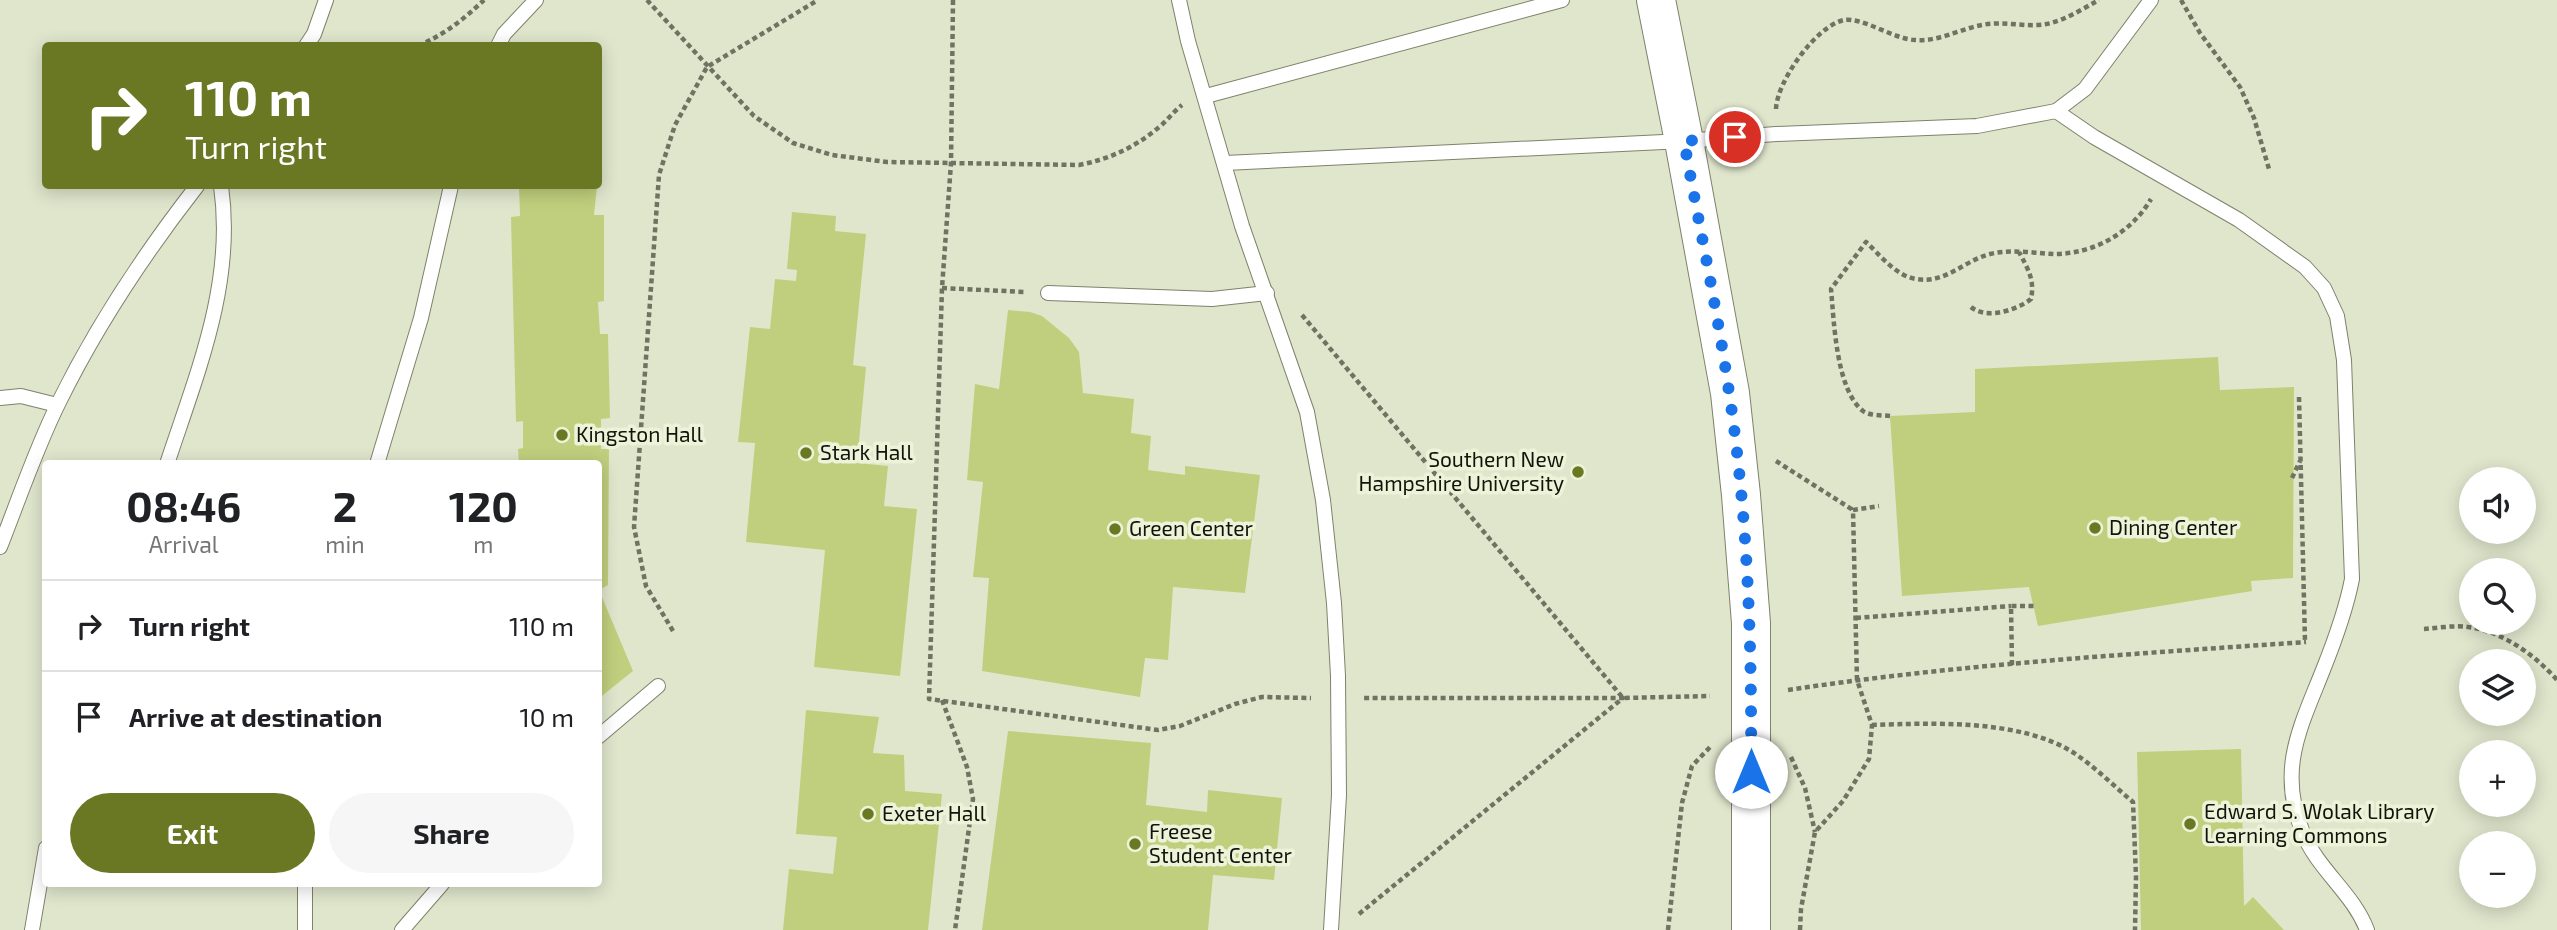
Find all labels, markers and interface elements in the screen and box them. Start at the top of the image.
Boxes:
text: 110 m [185,67,312,126]
icon: right [70,70,161,161]
pin [1705,107,1765,167]
icon: arrive [1716,118,1754,156]
text: Turn right [185,127,327,165]
place label: Kingston Hall [576,421,704,446]
marker: Kingston Hall [554,427,570,443]
place label: Stark Hall [820,439,914,464]
marker: Stark Hall [798,445,814,461]
place label: Southern New Hampshire University [1359,446,1564,495]
marker: Southern New Hampshire University [1570,464,1586,480]
map controls [2459,467,2536,908]
button: sound [2459,467,2536,544]
text: 08:46 [126,480,241,530]
text: 2 [333,480,357,530]
text: 120 [449,480,518,530]
place label: Dining Center [2109,514,2238,539]
place label: Green Center [1129,515,1253,540]
marker: Dining Center [2087,520,2103,536]
marker: Green Center [1107,521,1123,537]
text: Arrival [149,530,219,558]
text: min [325,530,365,558]
text: m [473,530,493,558]
button: search [2459,558,2536,635]
icon: right [70,607,108,645]
text: Turn right [129,610,250,641]
text: 110 m [509,610,574,641]
button: layers [2459,649,2536,726]
icon: arrive [70,698,108,736]
text: Arrive at destination [129,701,382,732]
text: 10 m [519,701,574,732]
position arrow [1714,735,1788,809]
button: + [2459,740,2536,817]
button: Exit [70,793,315,873]
button: Share [329,793,574,873]
place label: Edward S. Wolak Library Learning Commons [2204,798,2434,847]
place label: Exeter Hall [882,800,987,825]
marker: Exeter Hall [860,806,876,822]
marker: Edward S. Wolak Library Learning Commons [2182,816,2198,832]
place label: Freese Student Center [1149,818,1293,867]
button: − [2459,831,2536,908]
marker: Freese Student Center [1127,836,1143,852]

